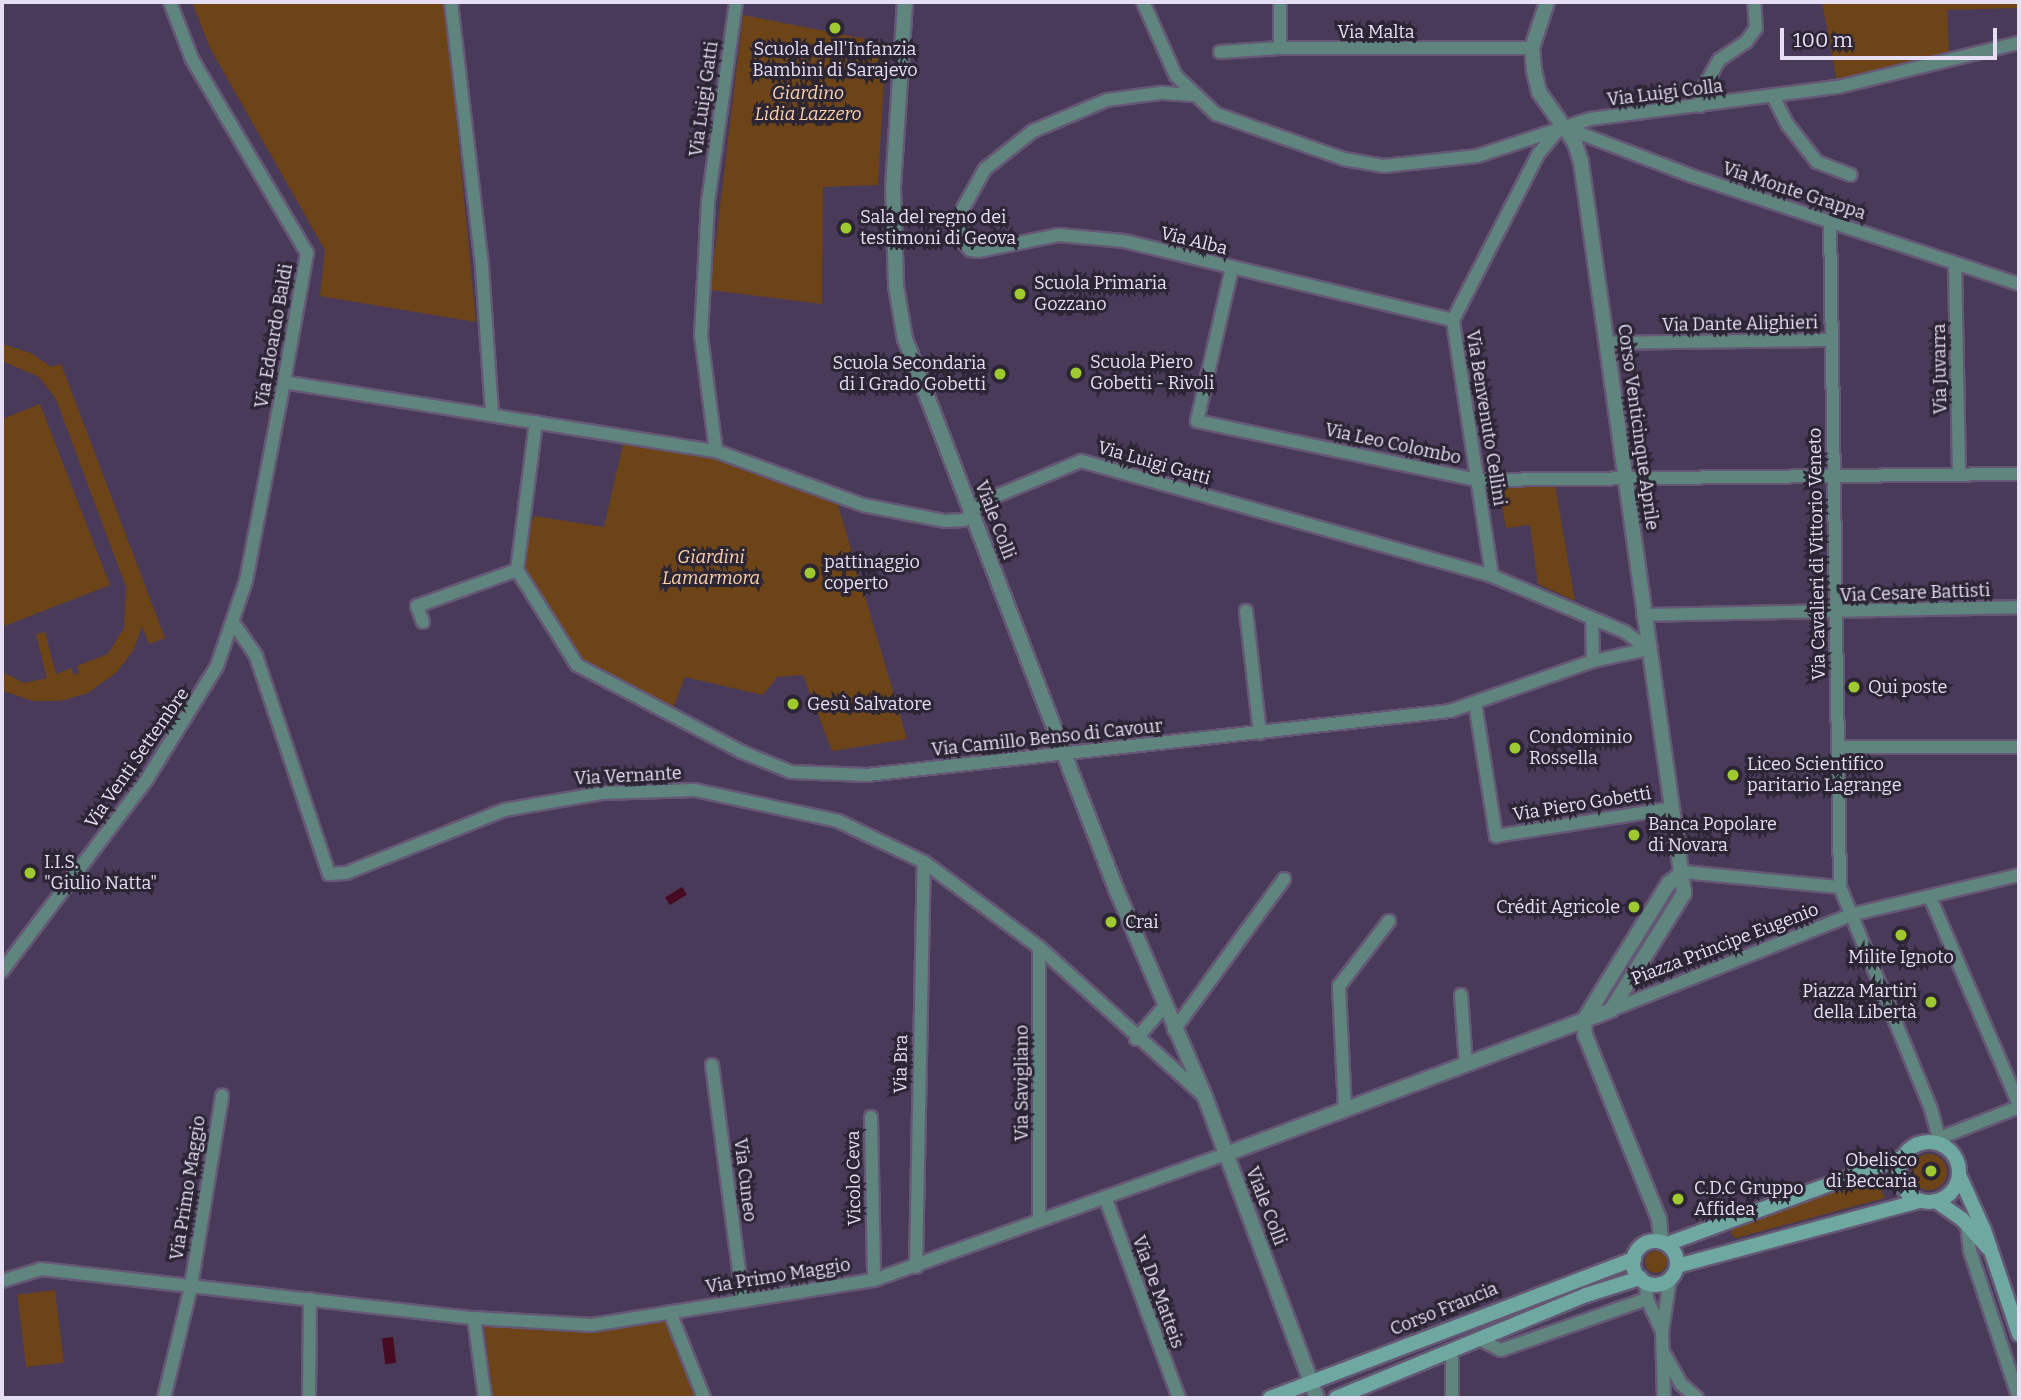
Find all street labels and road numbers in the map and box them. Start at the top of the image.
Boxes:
street label: Via Malta [1337,21,1415,43]
street label: Via Luigi Gatti [685,40,723,158]
street label: Via Luigi Colla [1606,75,1724,111]
street label: Via Monte Grappa [1720,158,1868,224]
street label: Via Alba [1158,222,1230,260]
street label: Via Edoardo Baldi [251,262,297,410]
street label: Via Dante Alighieri [1662,312,1818,336]
street label: Corso Venticinque Aprile [1613,323,1663,531]
street label: Via Juvarra [1928,323,1952,415]
street label: Via Benvenuto Cellini [1461,329,1511,507]
street label: Via Leo Colombo [1323,419,1463,469]
street label: Via Cavalieri di Vittorio Veneto [1804,428,1830,680]
street label: Via Luigi Gatti [1095,437,1213,489]
street label: Viale Colli [970,478,1020,562]
street label: Via Cesare Battisti [1839,580,1991,606]
street label: Via Venti Settembre [81,684,193,832]
street label: Via Camillo Benso di Cavour [930,715,1164,761]
street label: Via Vernante [574,762,682,790]
street label: Via Piero Gobetti [1511,782,1653,826]
street label: Piazza Principe Eugenio [1628,898,1822,990]
street label: Via Savigliano [1011,1025,1033,1141]
street label: Via Bra [890,1034,912,1094]
street label: Via Primo Maggio [166,1114,210,1262]
street label: Vicolo Ceva [842,1130,866,1226]
street label: Via Cuneo [729,1137,761,1223]
street label: Viale Colli [1241,1164,1291,1248]
street label: Via De Matteis [1128,1233,1188,1351]
street label: Via Primo Maggio [704,1254,852,1298]
street label: Corso Francia [1387,1278,1501,1340]

